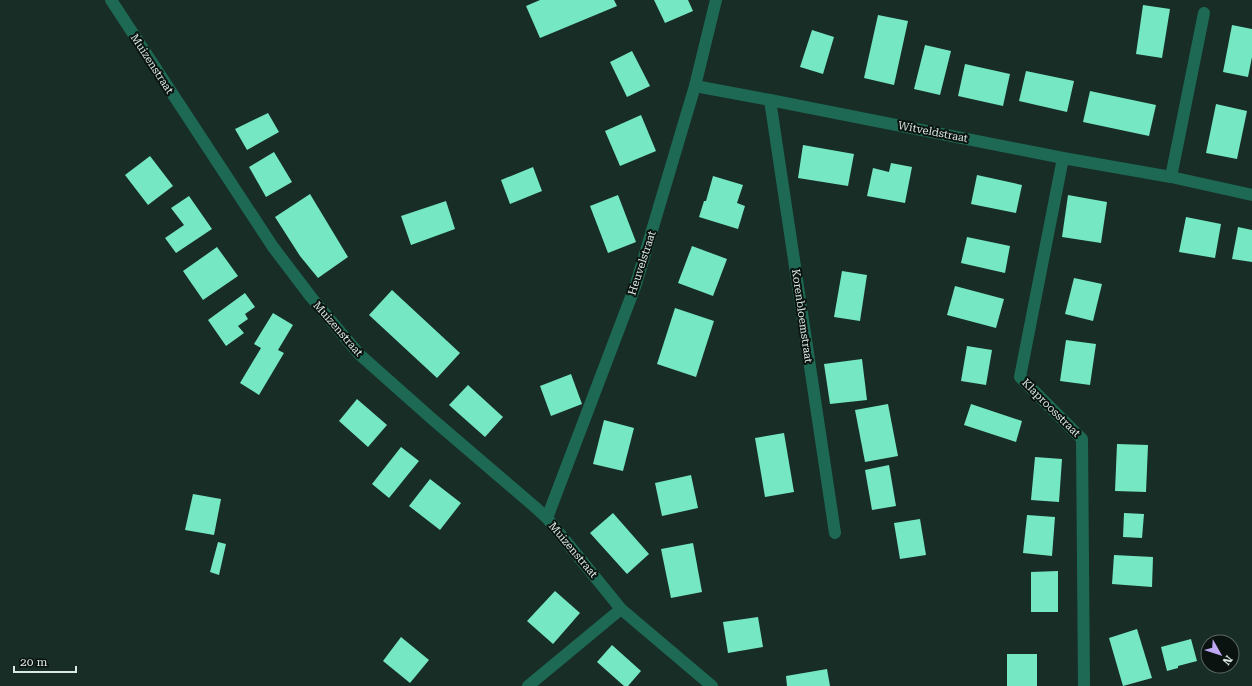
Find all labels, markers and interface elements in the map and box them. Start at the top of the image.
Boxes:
street label: Muizenstraat [128,32,176,96]
street label: Witveldstraat [897,119,969,145]
street label: Heuvelstraat [625,229,659,297]
street label: Korenbloemstraat [789,268,815,364]
street label: Muizenstraat [311,299,365,359]
street label: Klaproosstraat [1019,376,1083,440]
street label: Muizenstraat [546,520,600,580]
north arrow [1200,634,1240,674]
scale bar [14,648,76,674]
text: N [1219,653,1235,668]
text: 20 m [20,655,47,669]

